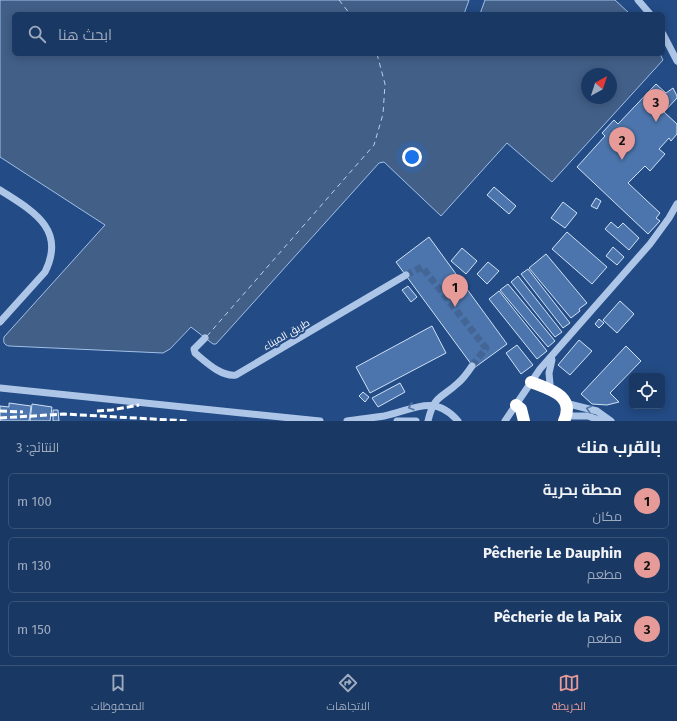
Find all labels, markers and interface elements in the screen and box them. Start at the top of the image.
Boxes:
search box [12,12,665,56]
icon: search [26,23,48,45]
text: ابحث هنا [58,26,112,44]
north arrow [581,68,617,104]
pin: 3 [643,89,669,122]
pin: 2 [609,127,635,160]
your location [402,147,422,167]
pin: 1 [442,274,468,307]
street label: طريق الميناء [261,317,312,353]
map controls [629,373,665,409]
button: locate [629,373,665,409]
one-way arrow [407,403,414,411]
one-way arrow [586,405,593,413]
text: بالقرب منك [577,437,661,458]
text: النتائج: 3 [16,440,59,455]
text: محطة بحرية [543,481,622,499]
text: 100 m [17,494,52,509]
text: 1 [644,494,650,509]
text: مكان [593,509,622,524]
text: Pêcherie Le Dauphin [483,544,622,562]
text: 130 m [17,558,51,573]
text: 2 [644,558,650,573]
text: مطعم [587,567,622,582]
text: Pêcherie de la Paix [494,608,622,626]
text: 150 m [17,622,51,637]
text: 3 [644,622,650,637]
text: مطعم [587,631,622,646]
tab: المحفوظات [91,672,144,716]
tab: الاتجاهات [326,672,370,716]
tab: الخريطة [552,672,586,716]

